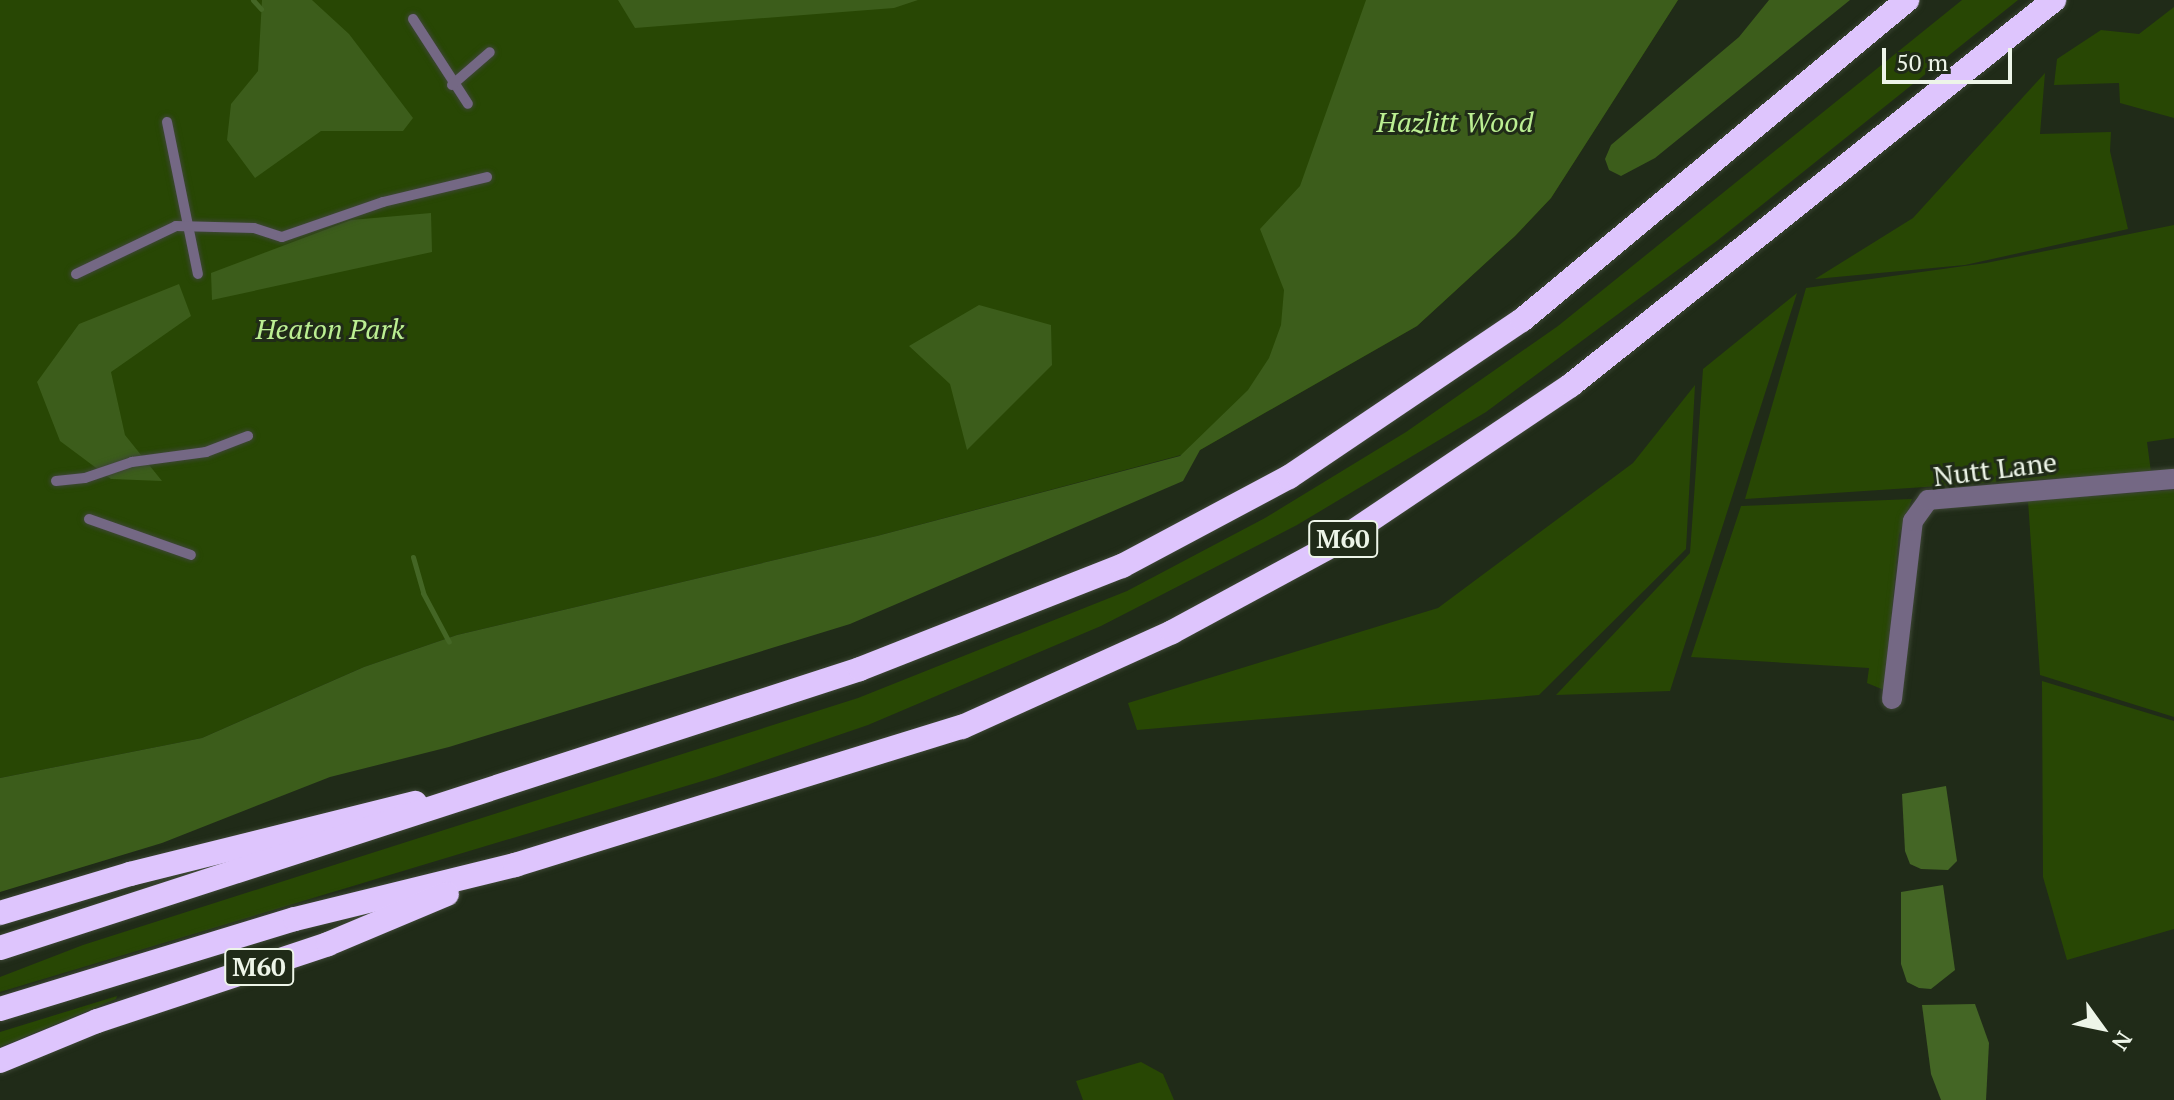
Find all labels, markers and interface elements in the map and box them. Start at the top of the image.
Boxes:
scale bar [1886,32,2016,82]
text: 50 m [1896,46,1948,78]
park label: Hazlitt Wood [1377,105,1533,139]
park label: Heaton Park [255,312,405,346]
street label: Nutt Lane [1931,445,2059,493]
road number: M60 [1307,517,1379,561]
road number: M60 [223,945,295,989]
north arrow [2062,988,2142,1068]
text: N [2106,1026,2139,1056]

